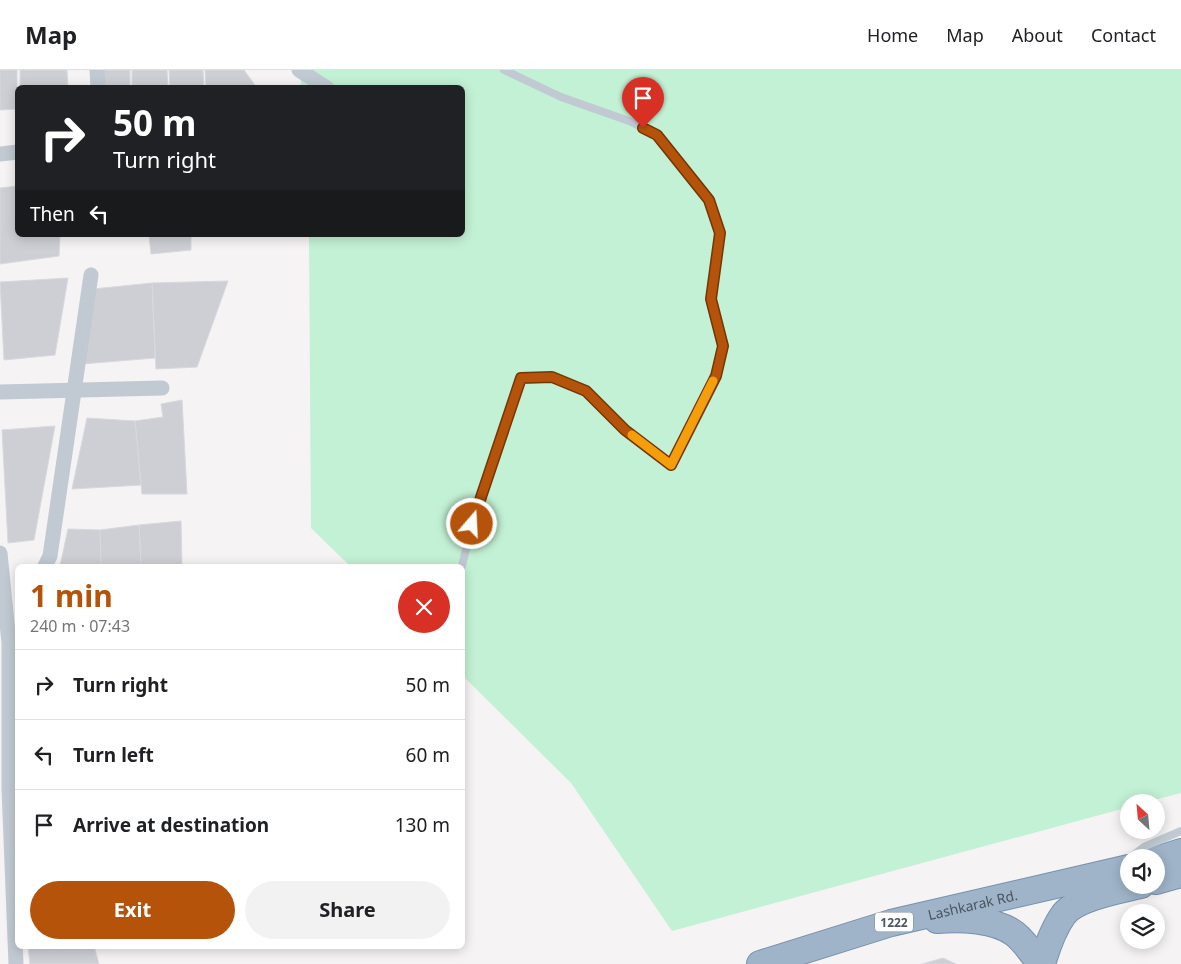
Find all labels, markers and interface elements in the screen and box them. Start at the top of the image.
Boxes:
text: Map [25,18,77,51]
text: Home [867,23,918,47]
text: Map [946,23,984,47]
text: About [1012,23,1063,47]
text: Contact [1091,23,1156,47]
pin [622,77,664,128]
icon: arrive [629,84,657,112]
text: 50 m [113,99,196,146]
icon: right [30,105,95,170]
text: Turn right [113,144,216,174]
icon: left [85,200,113,228]
text: Then [30,201,75,227]
position arrow [445,497,497,549]
text: 1 min [30,575,113,616]
button: close [398,581,450,633]
text: 240 m · 07:43 [30,615,130,637]
icon: right [30,671,58,699]
text: Turn right [73,672,168,698]
text: 50 m [406,672,450,698]
icon: left [30,741,58,769]
text: Turn left [73,742,154,768]
text: 60 m [406,742,450,768]
north arrow [1120,794,1165,839]
map controls [1120,794,1165,949]
icon: arrive [30,811,58,839]
text: Arrive at destination [73,812,269,838]
text: 130 m [395,812,450,838]
button: sound [1120,849,1165,894]
button: Exit [30,881,235,939]
button: Share [245,881,450,939]
street label: Lashkarak Rd. [926,885,1019,924]
button: layers [1120,904,1165,949]
road number: 1222 [875,912,913,932]

